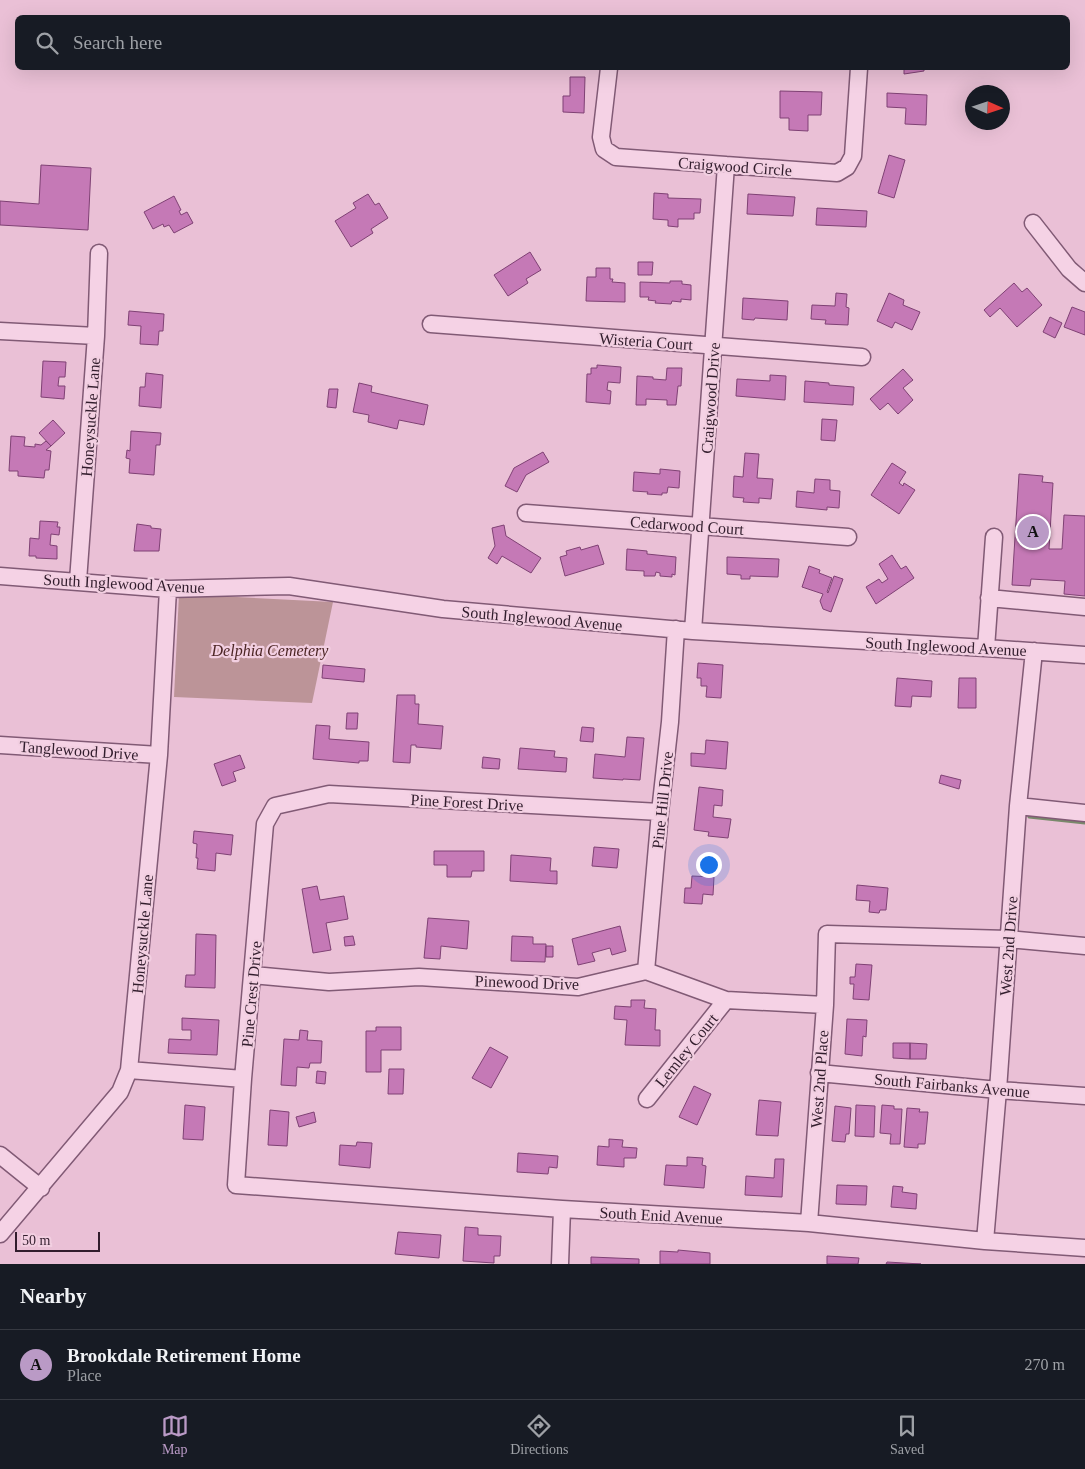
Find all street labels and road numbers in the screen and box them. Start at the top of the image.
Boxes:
street label: Craigwood Circle [677,154,793,180]
street label: Wisteria Court [598,330,694,353]
street label: Craigwood Drive [698,342,724,454]
street label: Honeysuckle Lane [78,357,104,477]
street label: Cedarwood Court [629,513,745,538]
street label: South Inglewood Avenue [43,571,205,597]
street label: South Inglewood Avenue [461,603,623,635]
street label: South Inglewood Avenue [865,634,1027,660]
street label: Tanglewood Drive [19,738,139,764]
street label: Pine Hill Drive [649,751,676,850]
street label: Pine Forest Drive [410,791,524,814]
street label: Honeysuckle Lane [129,874,157,994]
street label: West 2nd Drive [997,896,1020,997]
street label: Pine Crest Drive [238,940,265,1048]
street label: Pinewood Drive [474,972,579,993]
street label: Lemley Court [652,1010,722,1091]
street label: West 2nd Place [808,1029,831,1129]
street label: South Fairbanks Avenue [873,1070,1030,1101]
street label: South Enid Avenue [599,1204,723,1227]

